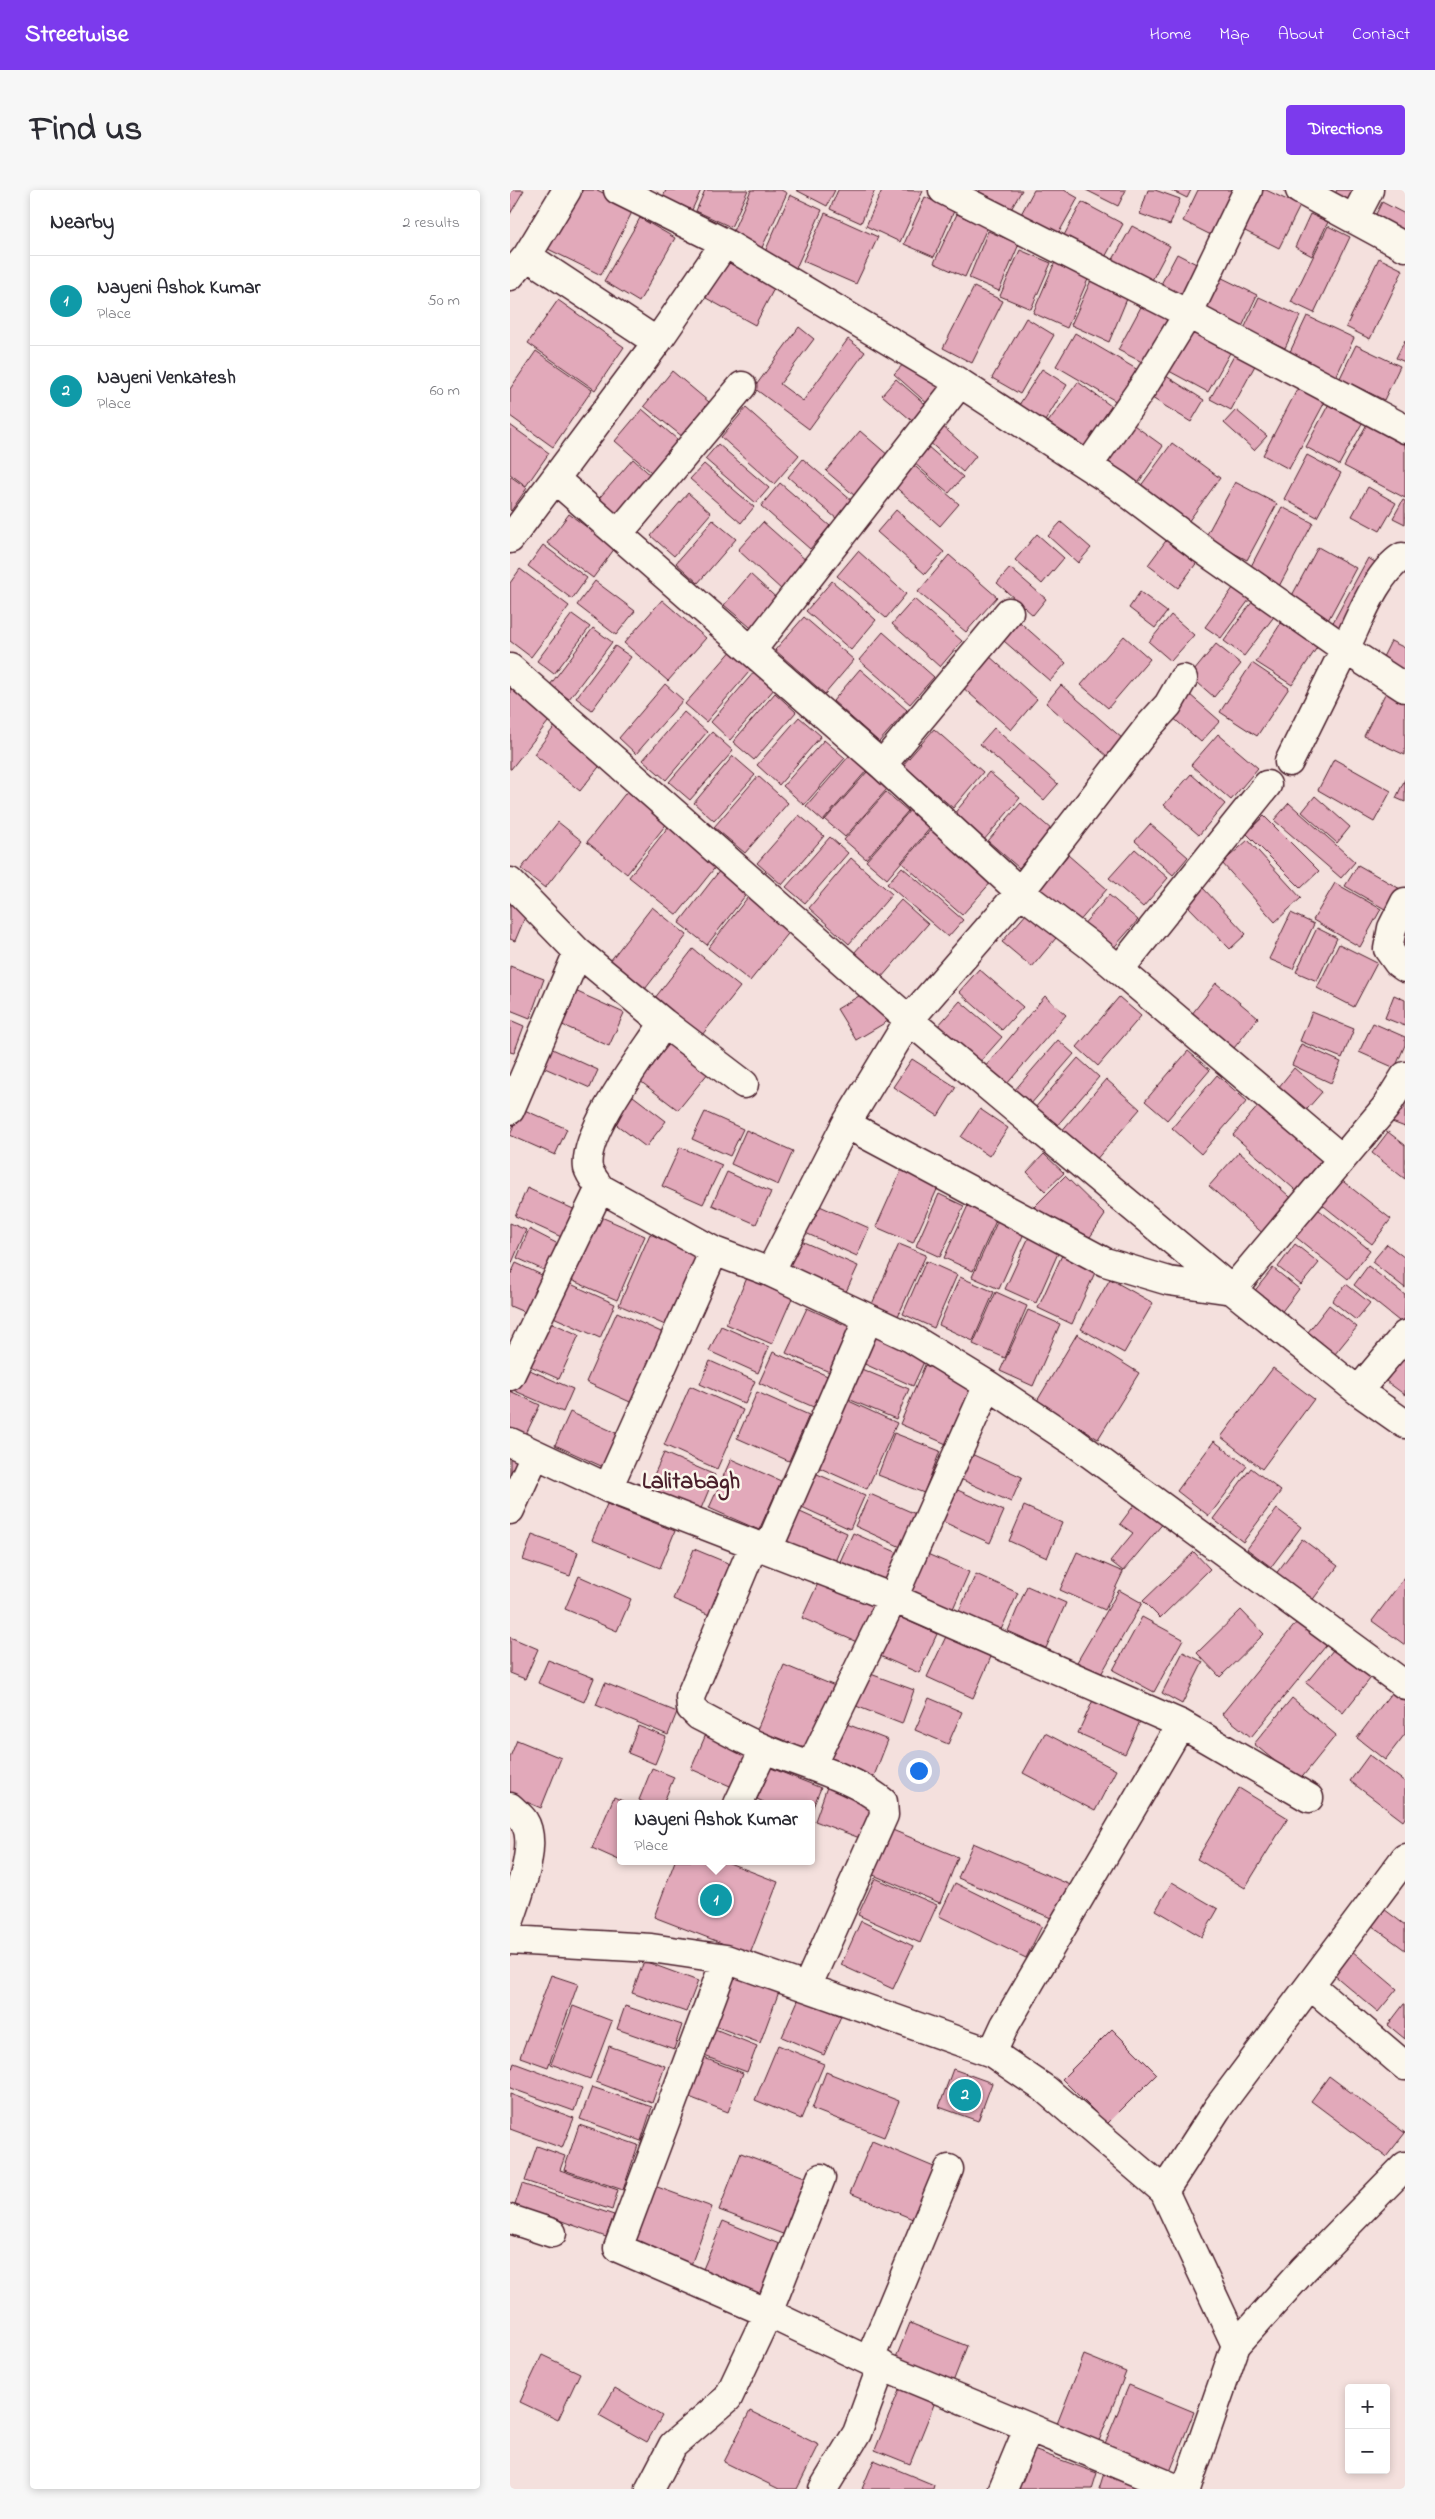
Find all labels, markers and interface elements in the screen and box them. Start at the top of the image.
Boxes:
text: Streetwise [25,18,129,53]
text: Home [1150,22,1191,48]
text: Map [1219,22,1250,48]
text: About [1278,22,1324,48]
text: Contact [1352,22,1410,48]
text: Find us [30,105,142,156]
button: Directions [1286,105,1405,155]
text: Nearby [50,208,114,238]
text: 2 results [402,211,460,235]
text: Nayeni Ashok Kumar [97,275,260,302]
text: 1 [63,289,69,313]
text: 50 m [428,289,460,313]
text: Place [97,302,131,326]
text: Nayeni Venkatesh [97,365,236,392]
text: 2 [62,379,70,403]
text: 60 m [430,379,460,403]
text: Place [97,392,131,416]
district label: Lalitabagh [642,1465,740,1501]
your location [906,1758,932,1784]
popup [617,1800,815,1865]
text: Nayeni Ashok Kumar [634,1807,798,1834]
text: Place [634,1834,668,1858]
pin: 1 [700,1881,732,1919]
pin: 2 [949,2076,981,2114]
map controls [1345,2384,1390,2474]
button: + [1345,2384,1390,2429]
button: − [1345,2429,1390,2474]

